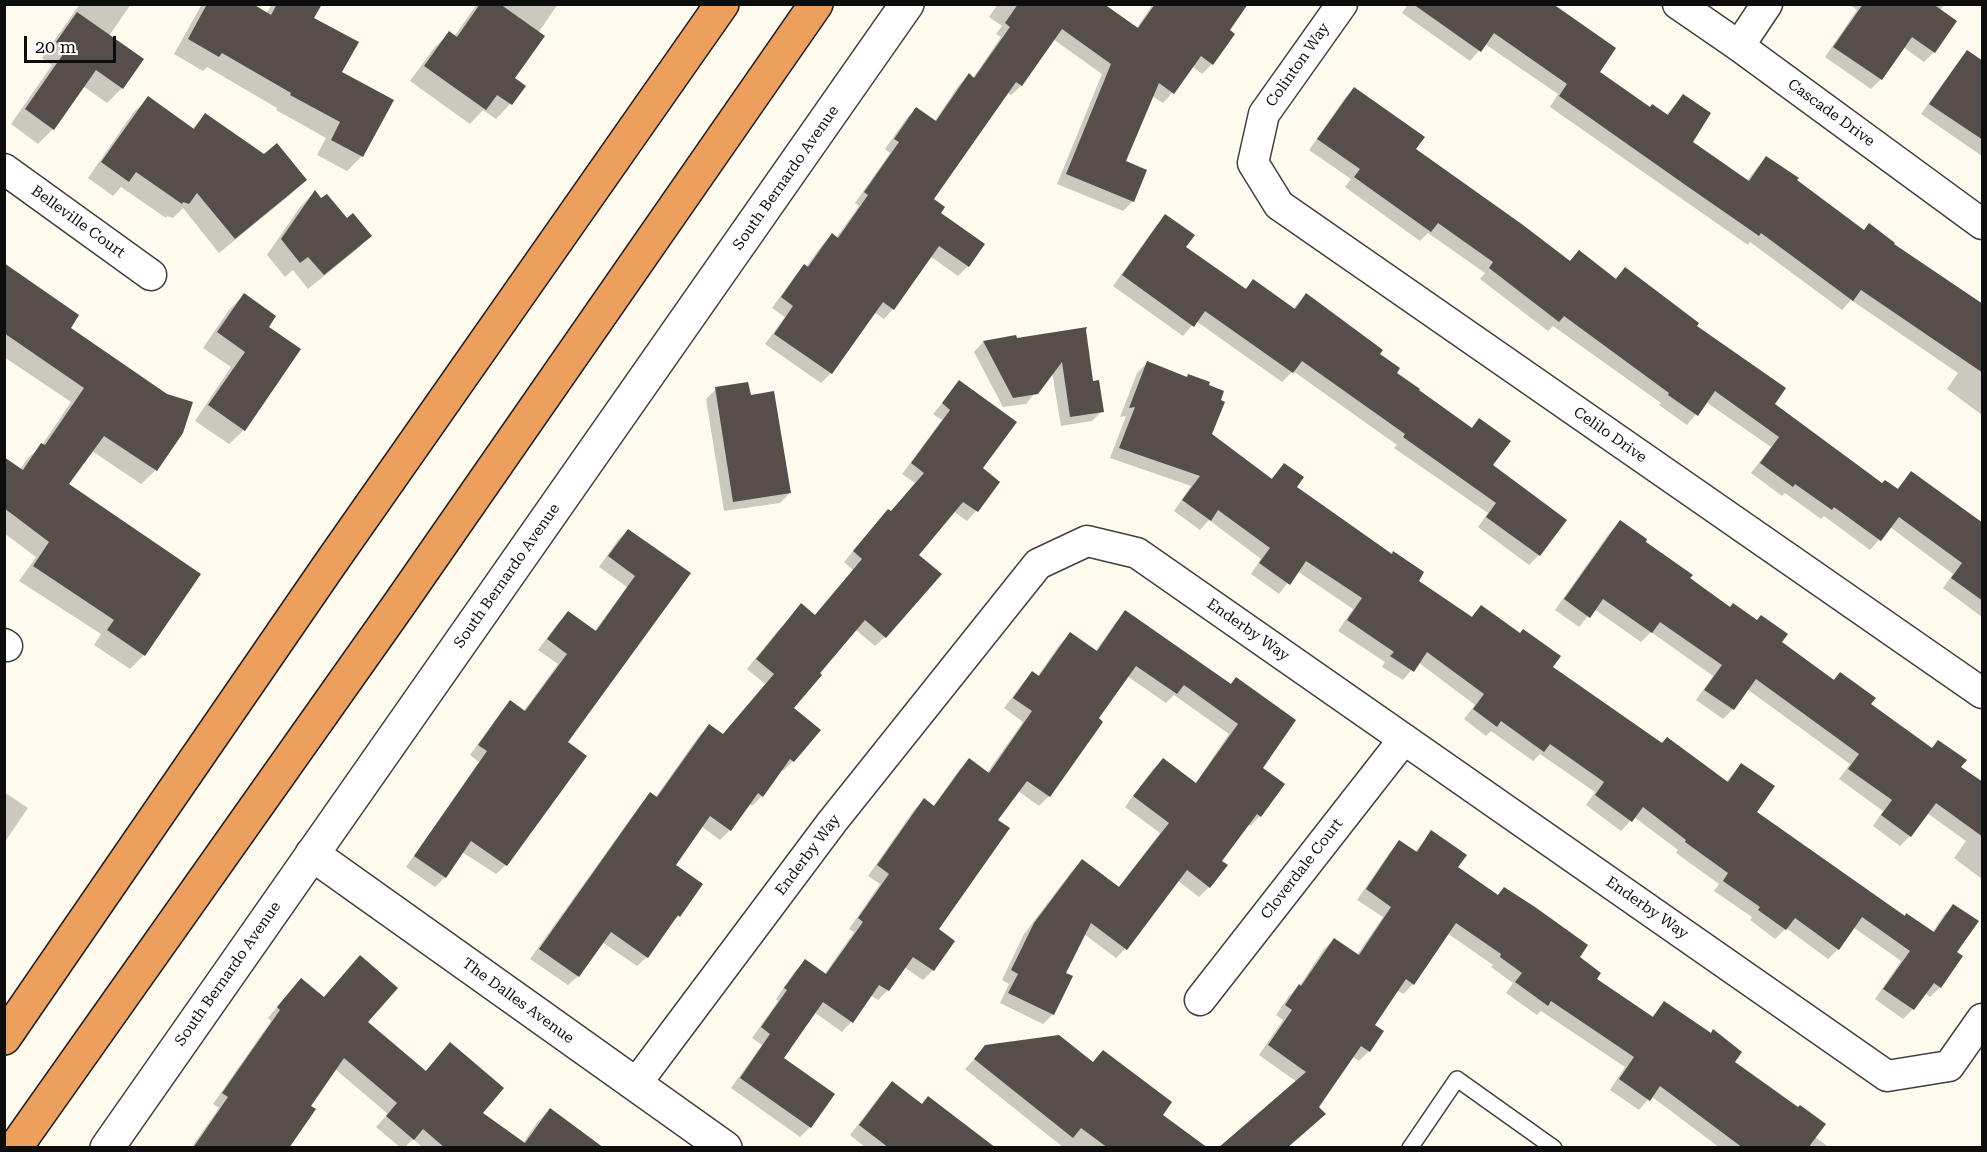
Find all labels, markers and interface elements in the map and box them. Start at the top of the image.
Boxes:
street label: Colinton Way [1262,20,1334,110]
scale bar [27,24,118,62]
text: 20 m [35,36,76,57]
street label: Cascade Drive [1784,75,1878,151]
street label: South Bernardo Avenue [729,102,843,254]
street label: Belleville Court [28,182,128,262]
street label: Celilo Drive [1570,403,1650,467]
street label: South Bernardo Avenue [450,500,564,652]
street label: Enderby Way [1203,595,1293,665]
street label: Enderby Way [772,811,844,899]
street label: Cloverdale Court [1257,815,1347,923]
street label: Enderby Way [1602,873,1692,943]
street label: South Bernardo Avenue [171,898,285,1050]
street label: The Dalles Avenue [459,954,577,1048]

